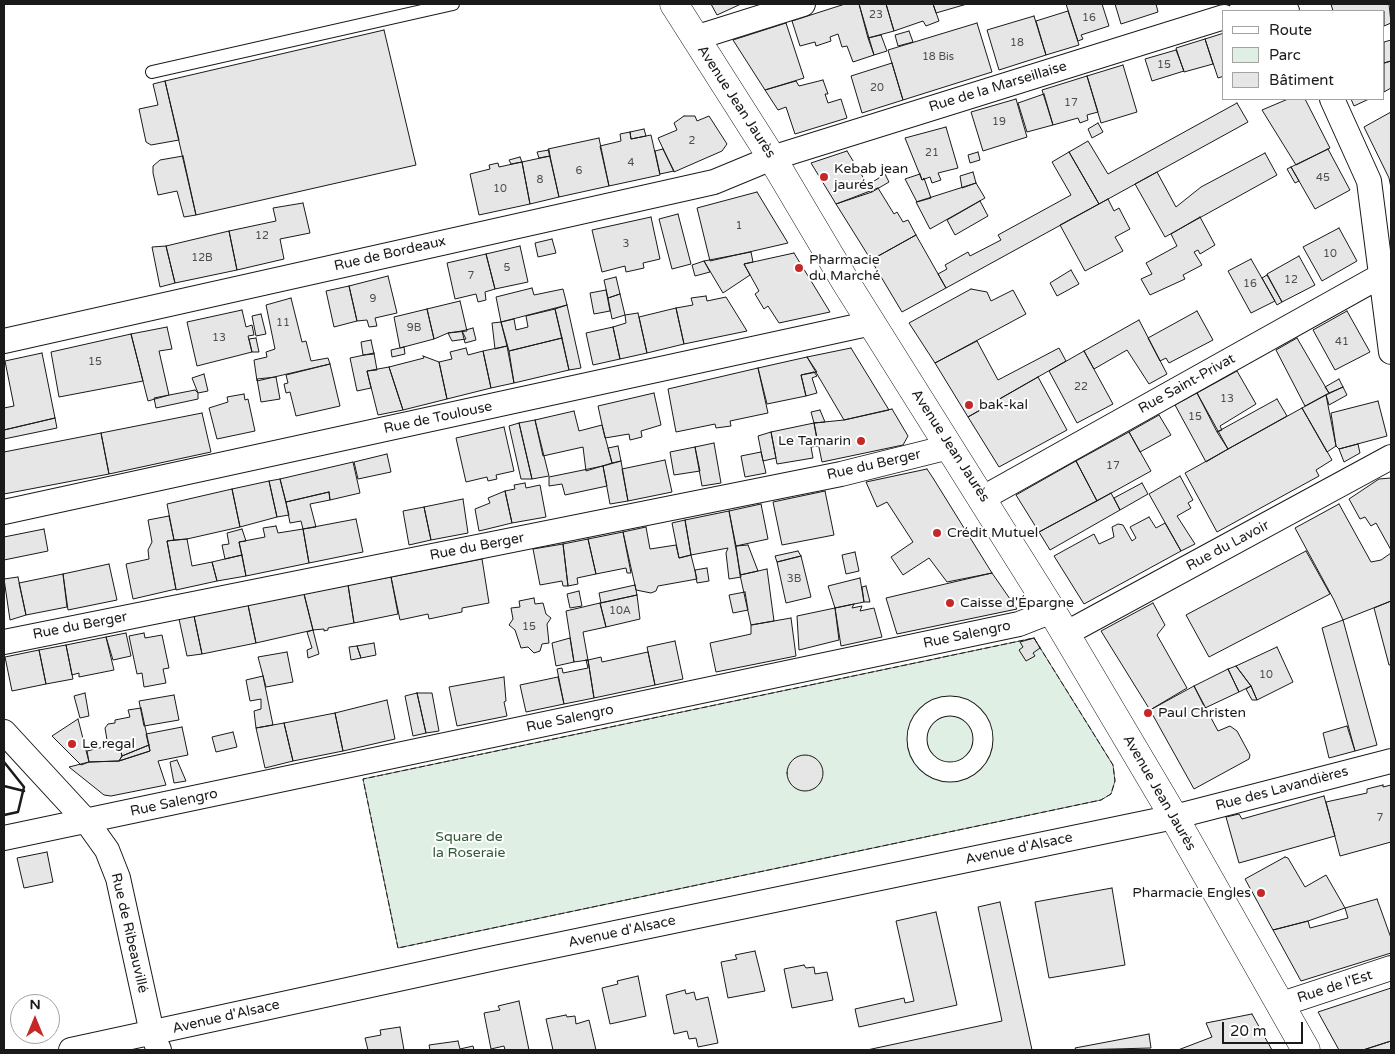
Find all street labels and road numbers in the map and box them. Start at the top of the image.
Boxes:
street label: Avenue Jean Jaurès [693,43,779,161]
street label: Rue de la Marseillaise [927,58,1069,116]
street label: Rue de Bordeaux [332,233,448,275]
street label: Rue Saint-Privat [1136,350,1238,418]
street label: Avenue Jean Jaurès [907,387,993,505]
street label: Rue de Toulouse [382,398,494,438]
street label: Rue du Berger [825,446,923,484]
street label: Rue du Lavoir [1184,517,1272,575]
street label: Rue du Berger [428,530,526,564]
street label: Rue du Berger [31,609,129,643]
street label: Rue Salengro [922,618,1012,652]
street label: Rue Salengro [525,702,615,736]
street label: Avenue Jean Jaurès [1119,732,1199,854]
street label: Rue des Lavandières [1214,763,1350,815]
street label: Rue Salengro [129,786,219,820]
street label: Avenue d'Alsace [964,829,1074,869]
street label: Rue de Ribeauvillé [107,871,151,995]
street label: Avenue d'Alsace [567,912,677,952]
street label: Rue de l'Est [1295,967,1375,1007]
street label: Avenue d'Alsace [171,997,281,1037]

